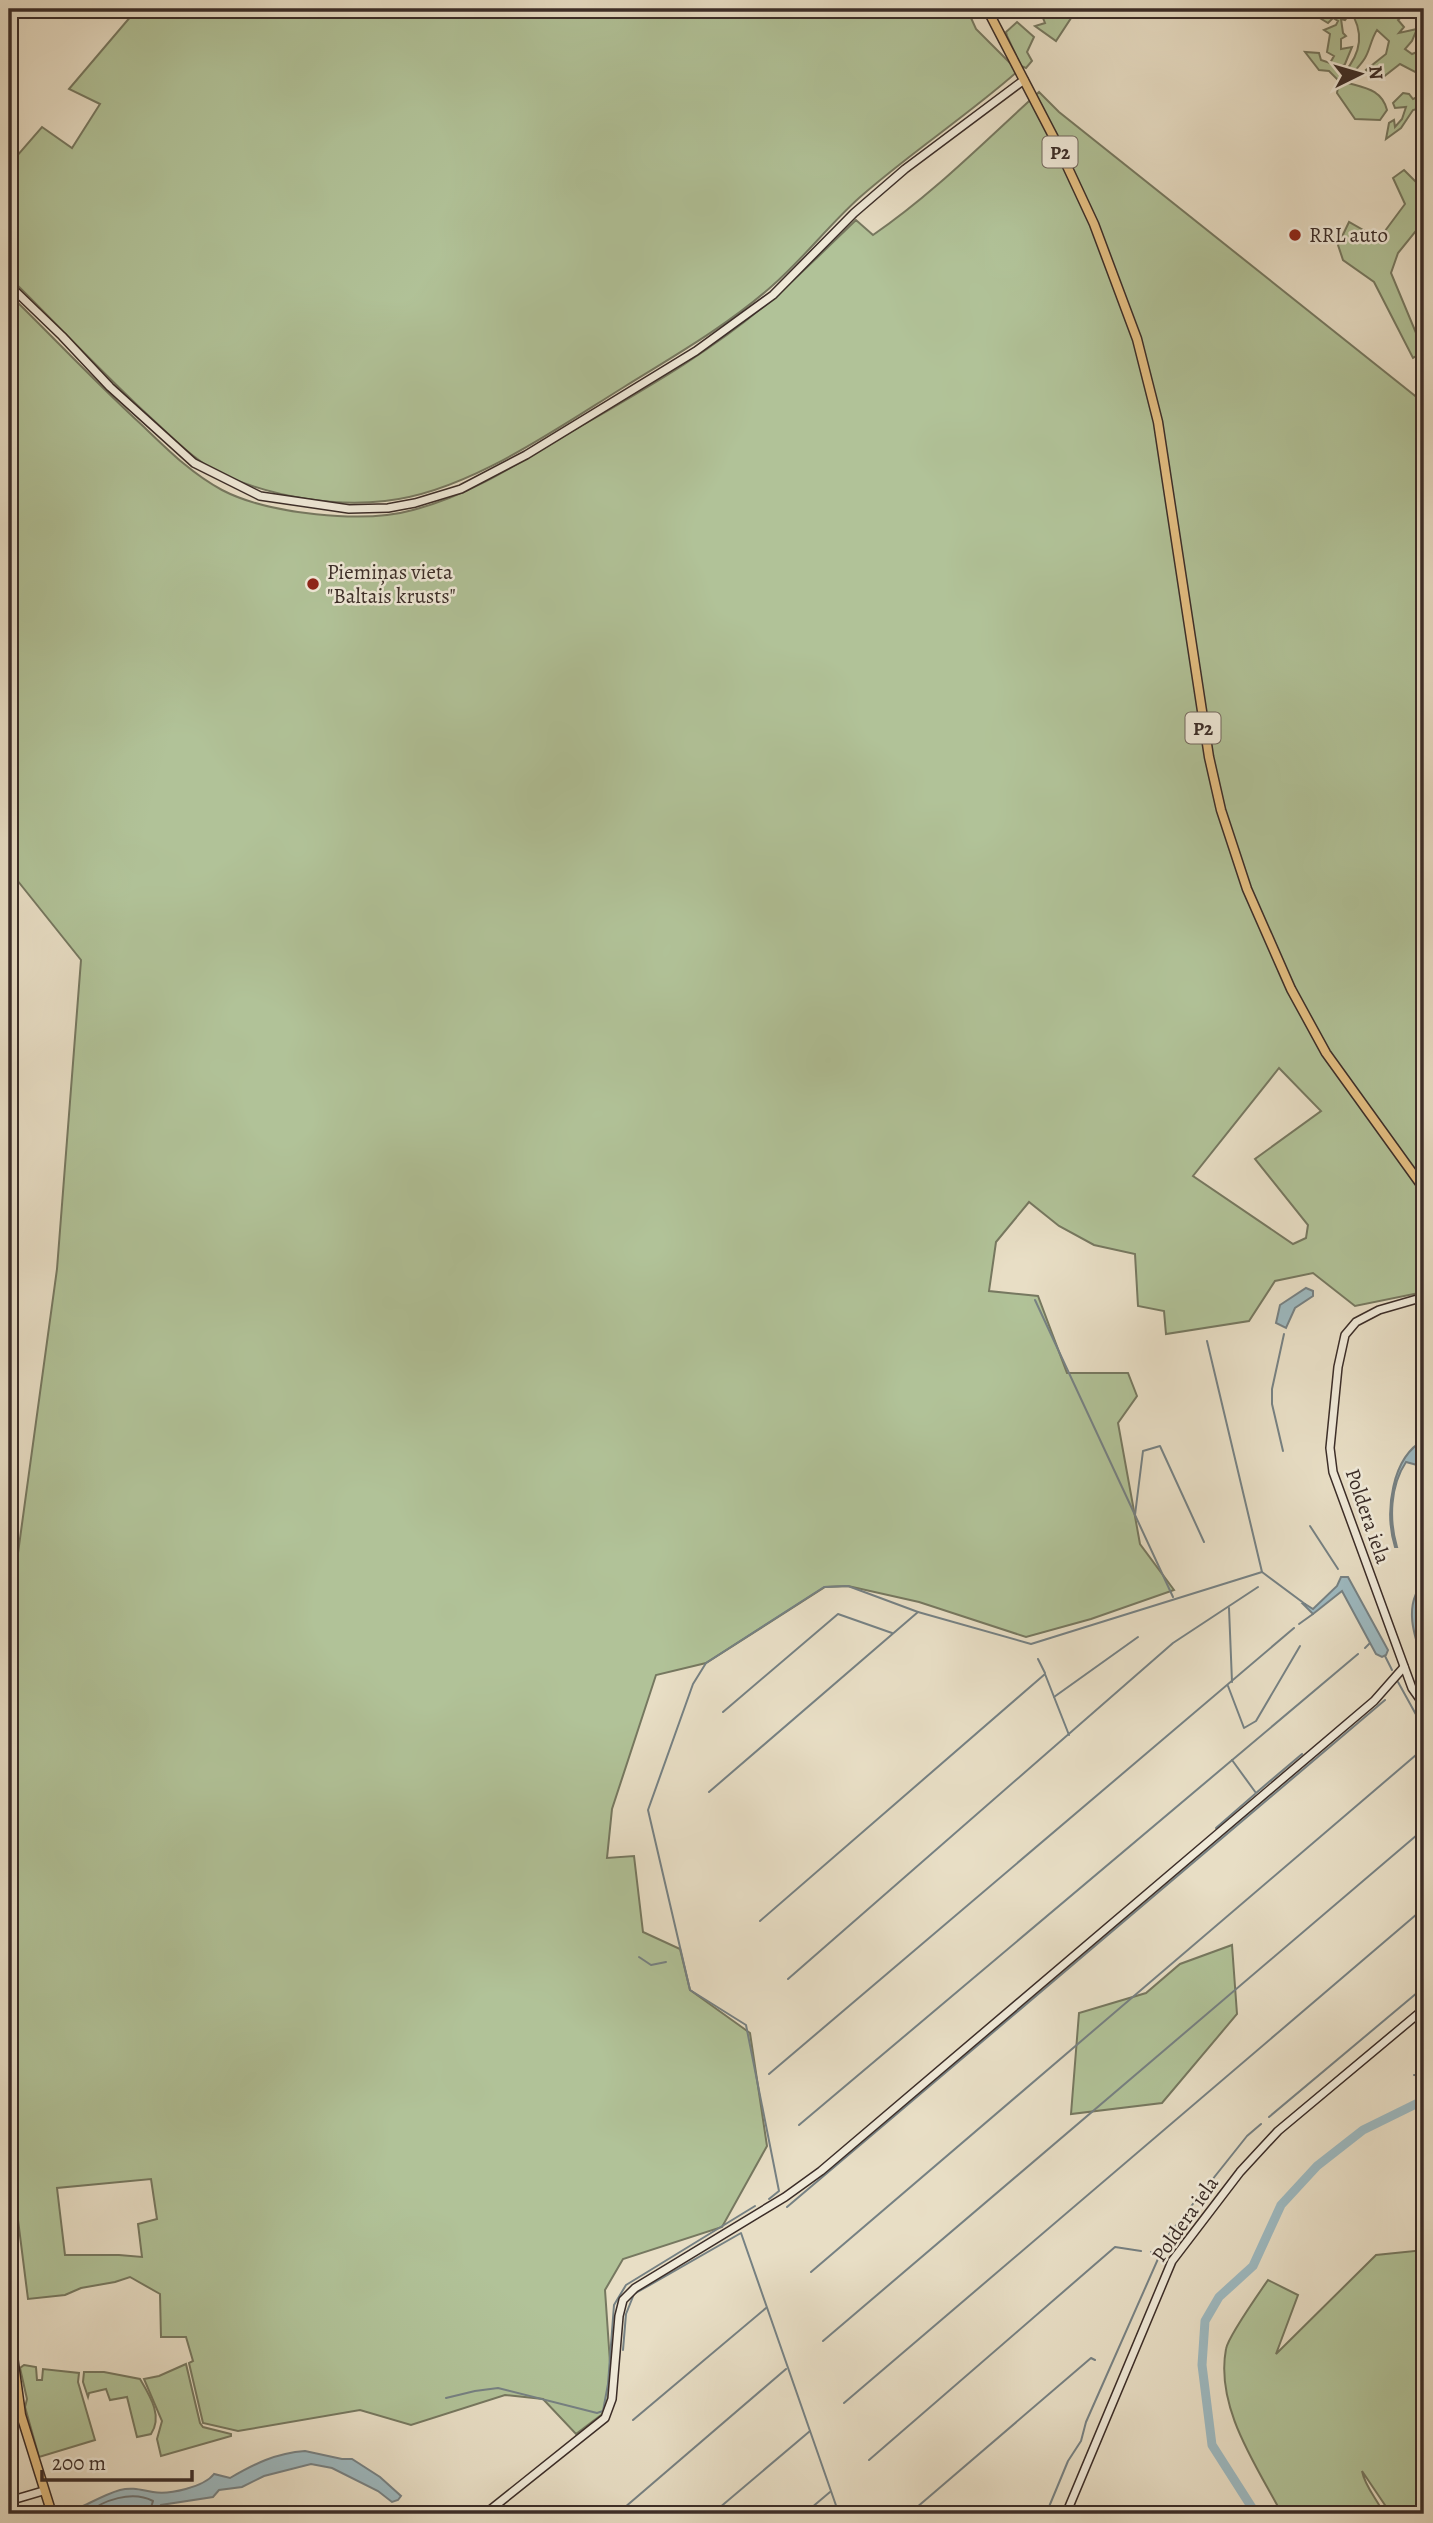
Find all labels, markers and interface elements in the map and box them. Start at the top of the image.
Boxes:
north arrow [1324,38,1394,108]
text: N [1362,65,1390,81]
road number: P2 [1042,136,1078,168]
place label: RRL auto [1309,221,1388,249]
marker: RRL auto [1287,227,1303,243]
place label: Piemiņas vieta "Baltais krusts" [327,558,456,610]
marker: Piemiņas vieta "Baltais krusts" [305,576,321,592]
road number: P2 [1186,712,1220,744]
street label: Poldera iela [1339,1465,1397,1568]
street label: Poldera iela [1145,2170,1225,2268]
scale bar [42,2439,192,2483]
text: 200 m [52,2449,106,2477]

